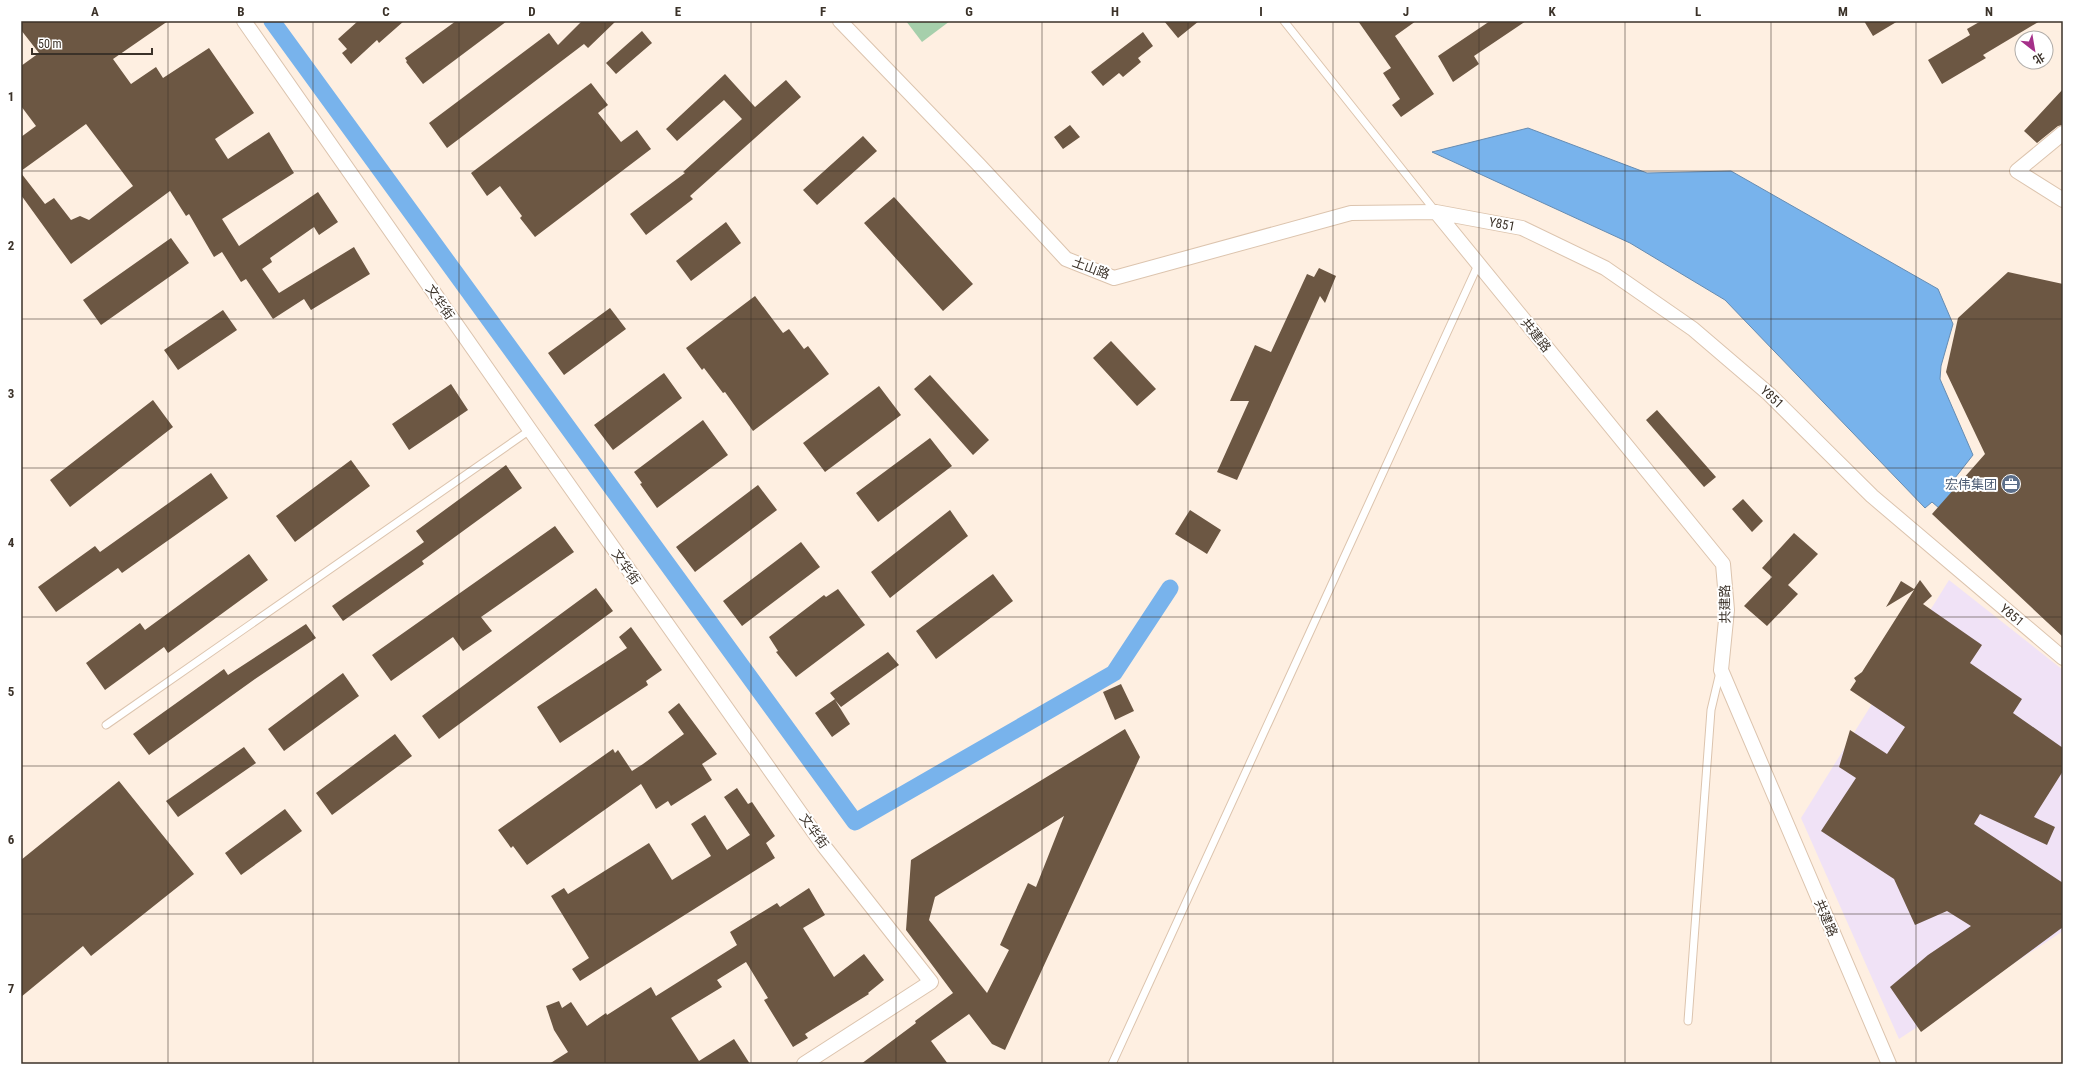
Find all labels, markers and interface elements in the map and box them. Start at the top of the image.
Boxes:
text: A [91,4,99,19]
text: B [237,4,245,19]
text: C [382,4,390,19]
text: D [528,4,536,19]
text: E [675,4,682,19]
text: F [820,4,826,19]
text: G [965,4,973,19]
text: H [1111,4,1119,19]
text: I [1259,4,1263,19]
text: J [1403,4,1409,19]
text: K [1548,4,1556,19]
text: L [1695,4,1701,19]
text: M [1838,4,1848,19]
text: N [1985,4,1993,19]
scale bar [32,30,152,56]
north arrow [2014,30,2054,70]
text: 50 m [38,37,62,51]
text: 北 [2031,50,2047,67]
text: 1 [8,89,14,104]
street label: Y851 [1488,214,1516,234]
text: 2 [8,238,15,253]
street label: 土山路 [1070,254,1112,282]
street label: 文华街 [423,282,457,322]
street label: 共建路 [1518,315,1554,355]
street label: Y851 [1757,383,1787,411]
text: 3 [8,386,14,401]
office icon: 宏伟集团 [2000,473,2022,495]
place label: 宏伟集团 [1945,477,1997,492]
text: 4 [8,535,15,550]
street label: 文华街 [609,547,643,587]
street label: 共建路 [1717,584,1733,624]
street label: Y851 [1997,601,2027,629]
text: 5 [8,684,15,699]
street label: 文华街 [796,811,832,851]
text: 6 [8,832,15,847]
street label: 共建路 [1811,897,1841,939]
text: 7 [8,981,15,996]

